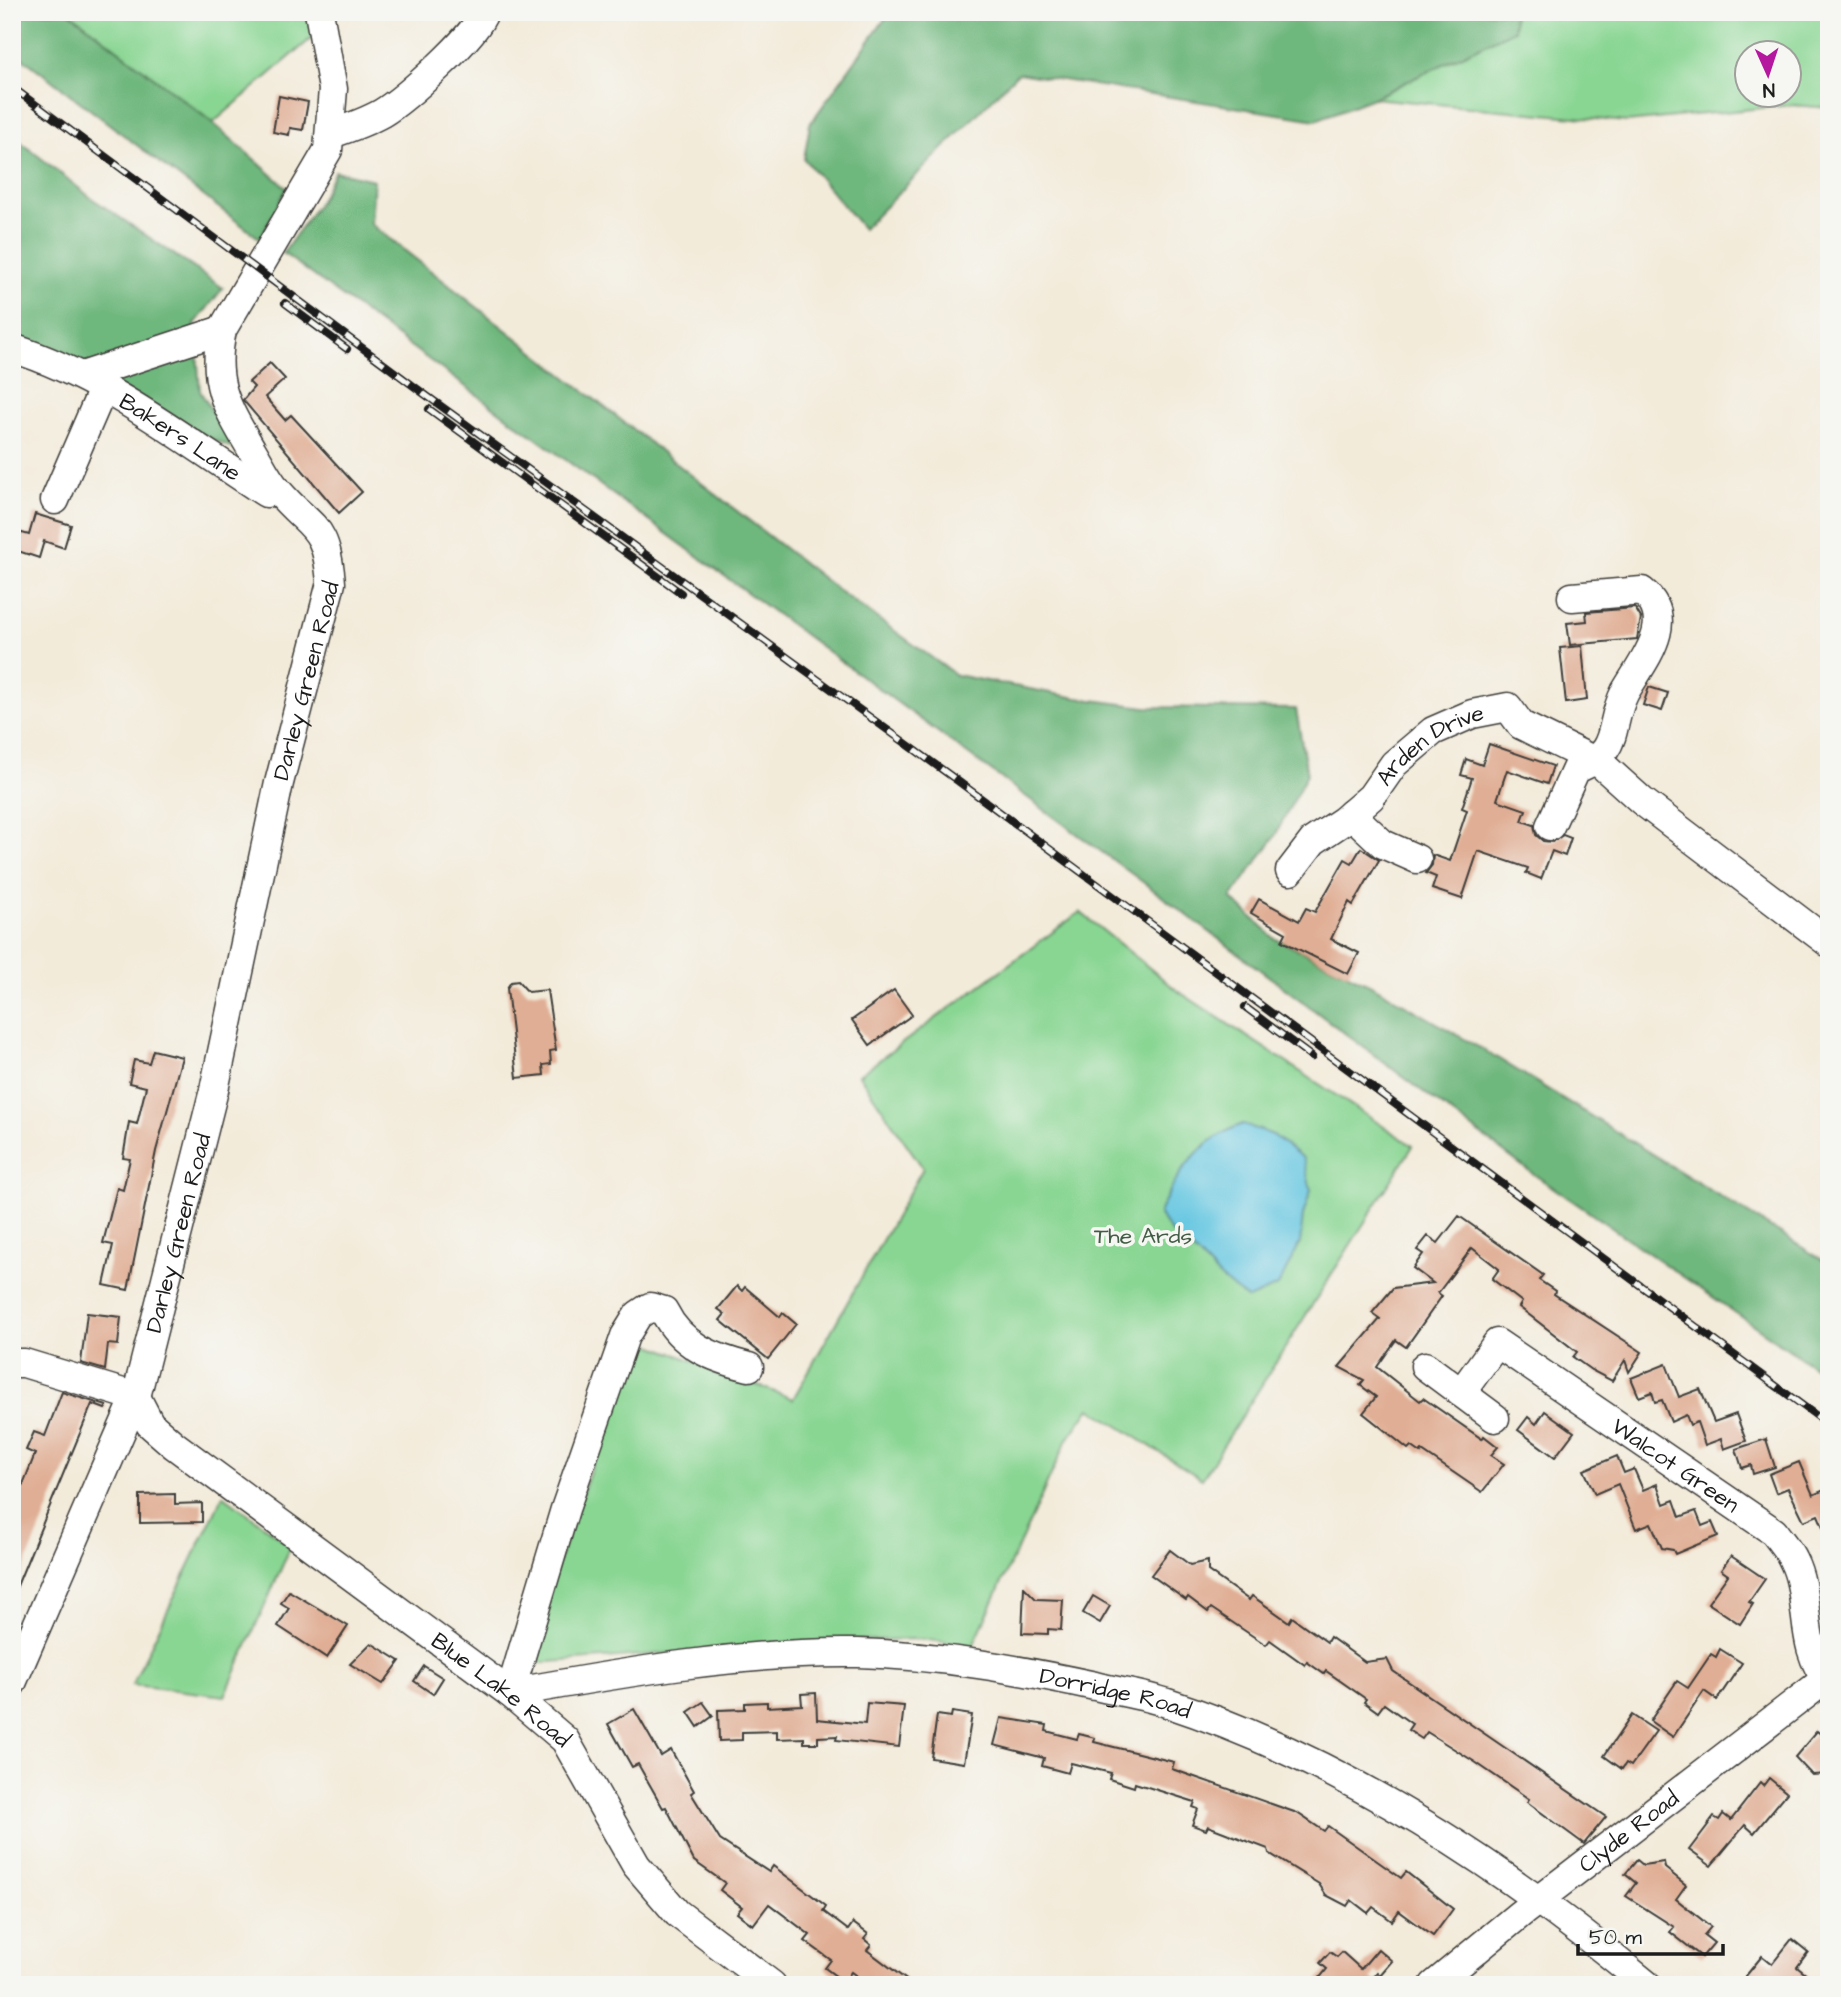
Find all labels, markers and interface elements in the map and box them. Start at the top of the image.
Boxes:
north arrow [1732,38,1802,108]
text: N [1762,76,1775,103]
street label: Bakers Lane [113,386,247,489]
street label: Darley Green Road [265,578,348,784]
street label: Arden Drive [1369,697,1486,793]
street label: Darley Green Road [138,1130,219,1336]
park label: The Ards [1094,1220,1192,1252]
street label: Walcot Green [1605,1411,1745,1521]
street label: Blue Lake Road [424,1625,578,1755]
street label: Dorridge Road [1037,1660,1196,1727]
street label: Clyde Road [1572,1783,1686,1881]
scale bar [1578,1913,1724,1957]
text: 50 m [1589,1923,1643,1952]

